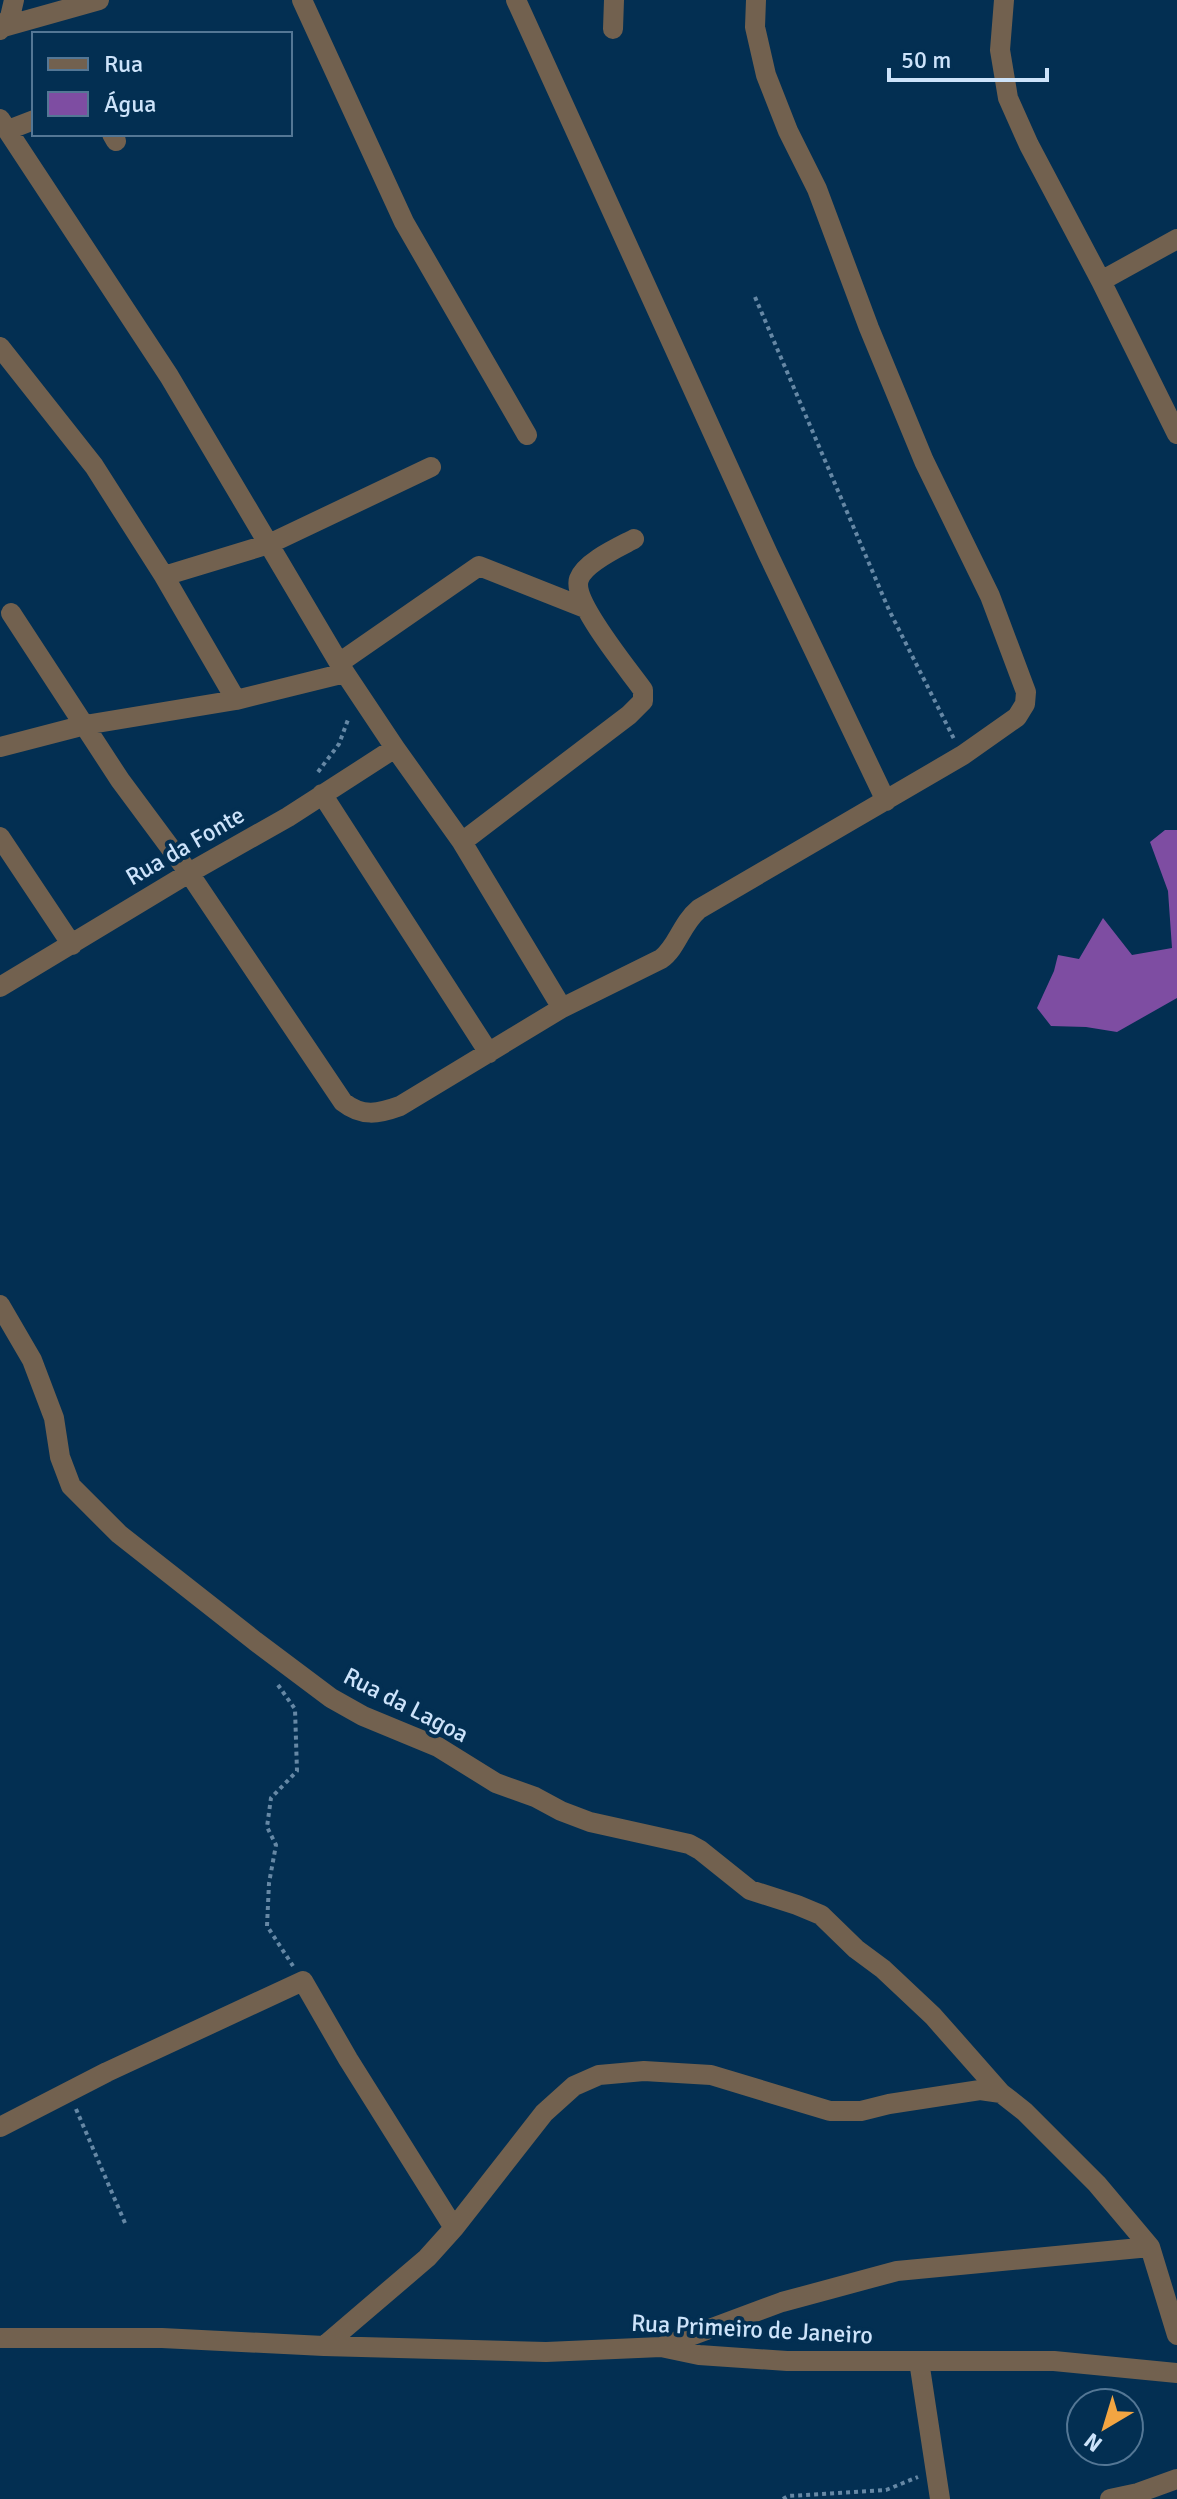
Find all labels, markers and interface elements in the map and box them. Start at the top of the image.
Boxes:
legend [32,32,292,136]
scale bar [889,32,1047,82]
text: 50 m [901,45,951,75]
text: Rua [104,49,143,79]
text: Água [104,89,156,119]
street label: Rua da Fonte [120,800,250,892]
street label: Rua da Lagoa [338,1661,474,1749]
street label: Rua Primeiro de Janeiro [630,2308,874,2350]
north arrow [1065,2387,1145,2467]
text: N [1079,2427,1107,2458]

